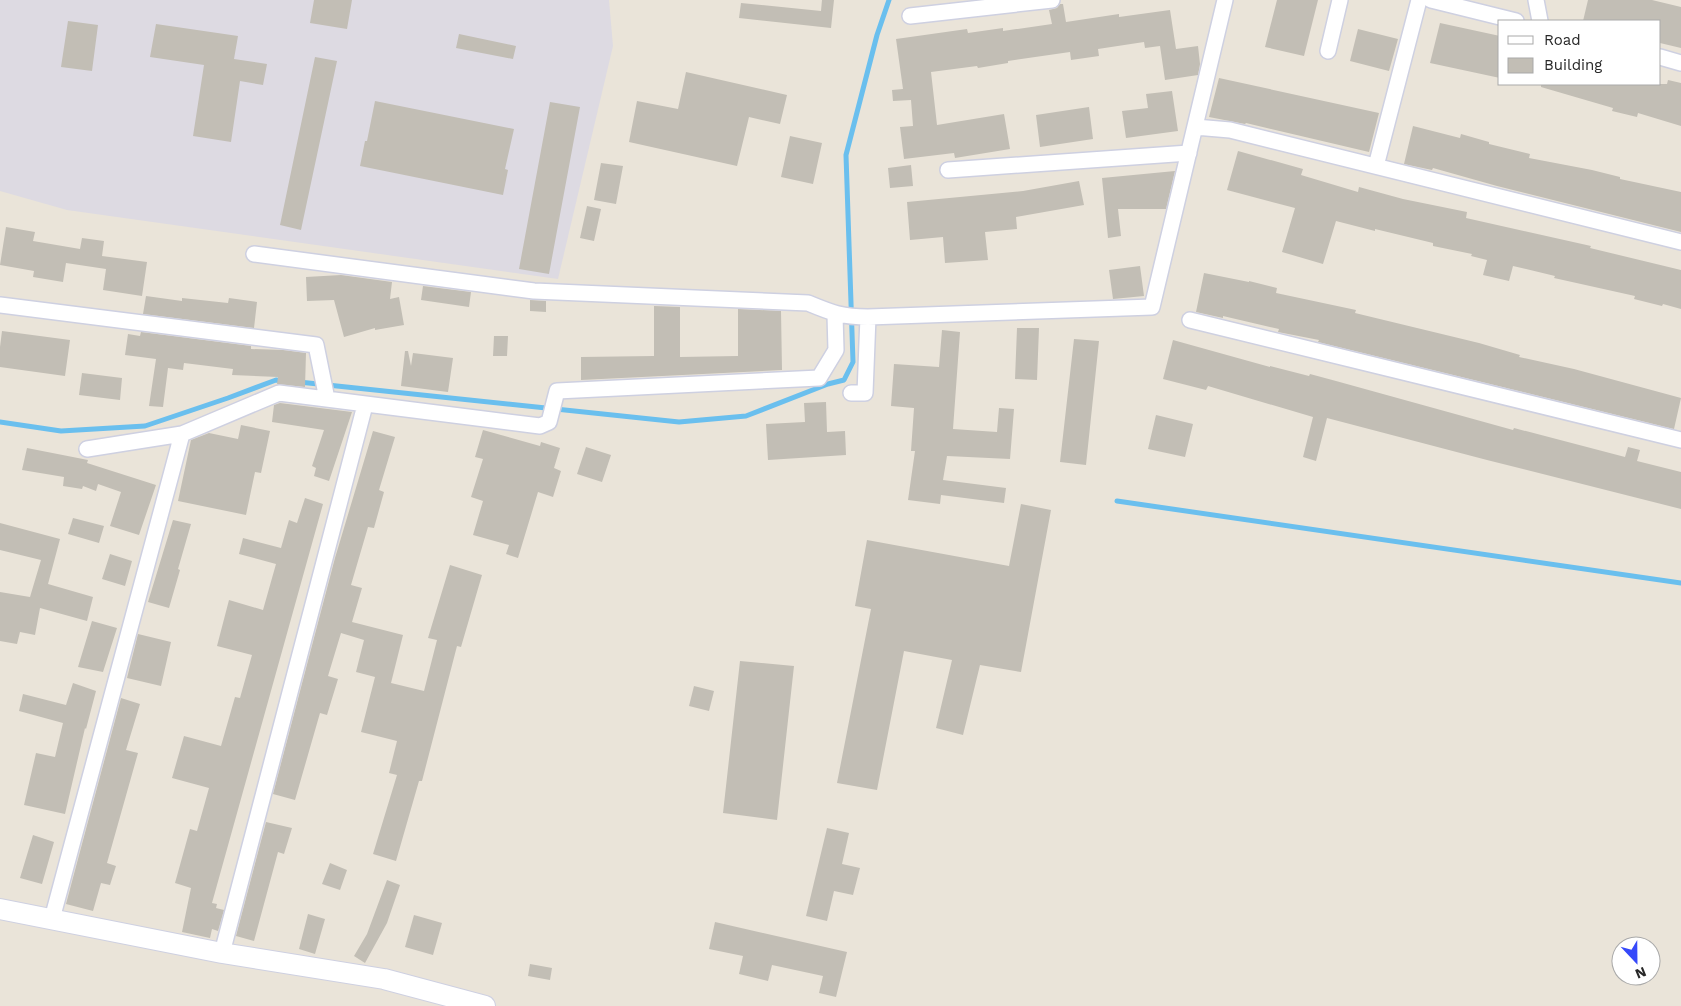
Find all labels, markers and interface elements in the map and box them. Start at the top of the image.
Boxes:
legend [1498,20,1661,85]
text: Road [1544,31,1581,49]
text: Building [1544,56,1602,74]
north arrow [1611,936,1661,986]
text: N [1633,964,1649,982]

